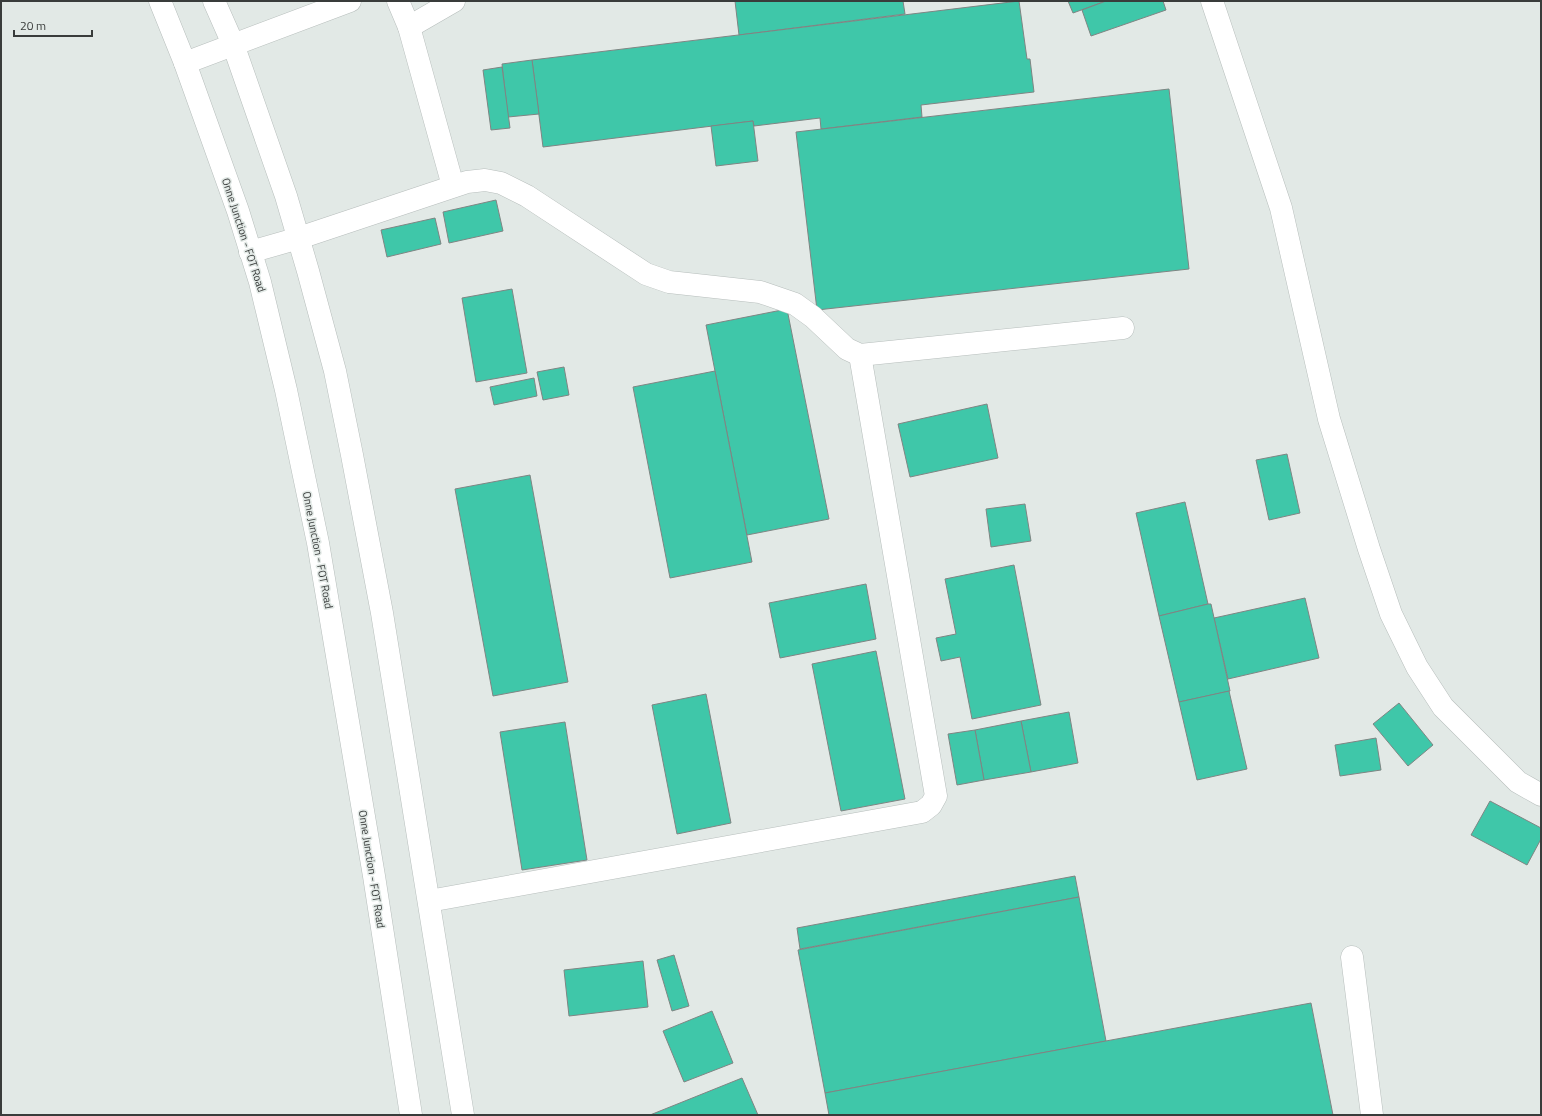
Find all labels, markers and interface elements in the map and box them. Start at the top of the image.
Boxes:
scale bar [14,12,92,38]
text: 20 m [20,16,46,35]
street label: Onne Junction - FOT Road [218,176,270,294]
street label: Onne Junction - FOT Road [299,490,337,610]
street label: Onne Junction - FOT Road [355,809,389,929]

